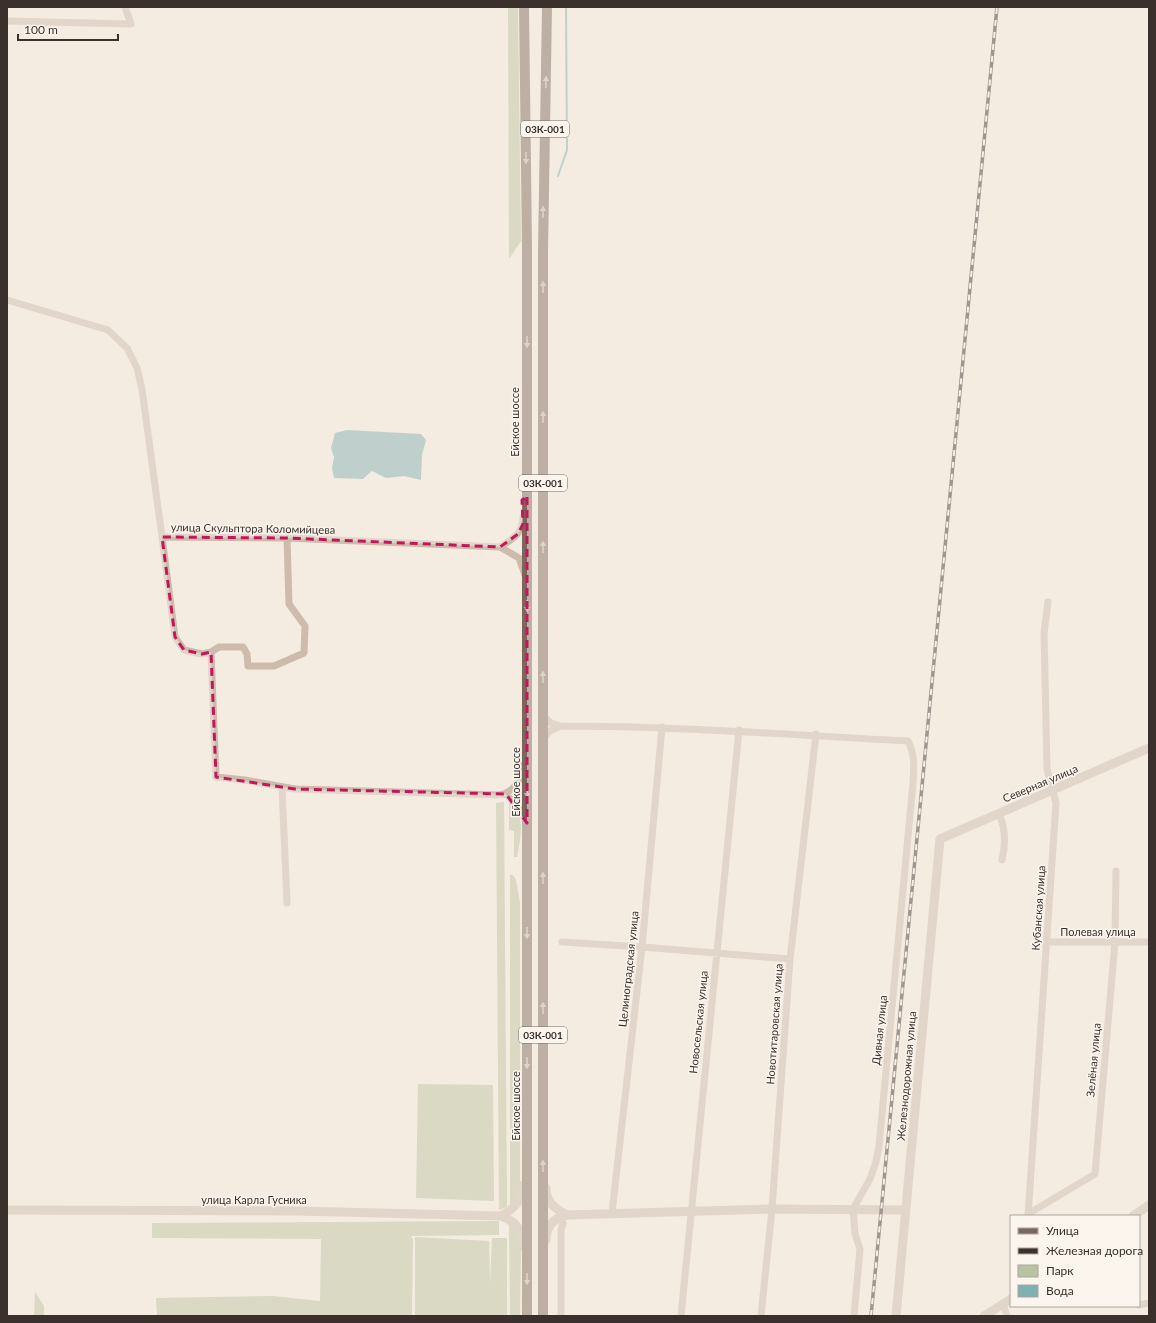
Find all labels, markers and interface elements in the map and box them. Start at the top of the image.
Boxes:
scale bar [18,16,118,42]
text: 100 m [24,22,58,37]
one-way arrow [543,75,549,88]
road number: 03К-001 [521,121,569,137]
one-way arrow [523,152,529,165]
one-way arrow [540,206,547,218]
one-way arrow [540,280,546,293]
one-way arrow [524,336,530,349]
street label: Ейское шоссе [508,387,521,457]
one-way arrow [540,410,546,423]
road number: 03К-001 [519,475,567,491]
street label: улица Скульптора Коломийцева [171,520,335,536]
one-way arrow [540,540,546,553]
one-way arrow [524,600,530,613]
one-way arrow [540,670,546,683]
street label: Ейское шоссе [509,747,522,817]
street label: Северная улица [1000,761,1080,805]
one-way arrow [524,786,530,799]
street label: Кубанская улица [1029,865,1047,951]
one-way arrow [540,871,546,884]
street label: Целиноградская улица [615,910,641,1028]
street label: Полевая улица [1060,925,1136,938]
one-way arrow [524,927,530,940]
street label: Новотитаровская улица [763,963,785,1085]
street label: Новосельская улица [686,970,710,1074]
street label: Дивная улица [869,994,889,1066]
one-way arrow [540,1001,546,1014]
street label: Железнодорожная улица [894,1011,918,1141]
street label: Зелёная улица [1083,1022,1103,1098]
road number: 03К-001 [519,1027,567,1043]
one-way arrow [524,1057,530,1070]
street label: Ейское шоссе [509,1071,522,1141]
one-way arrow [540,1159,546,1172]
street label: улица Карла Гусника [201,1193,307,1206]
legend [1010,1215,1140,1307]
text: Улица [1046,1223,1079,1238]
text: Железная дорога [1046,1243,1143,1258]
text: Парк [1046,1263,1074,1278]
one-way arrow [524,1273,530,1286]
text: Вода [1046,1283,1074,1298]

